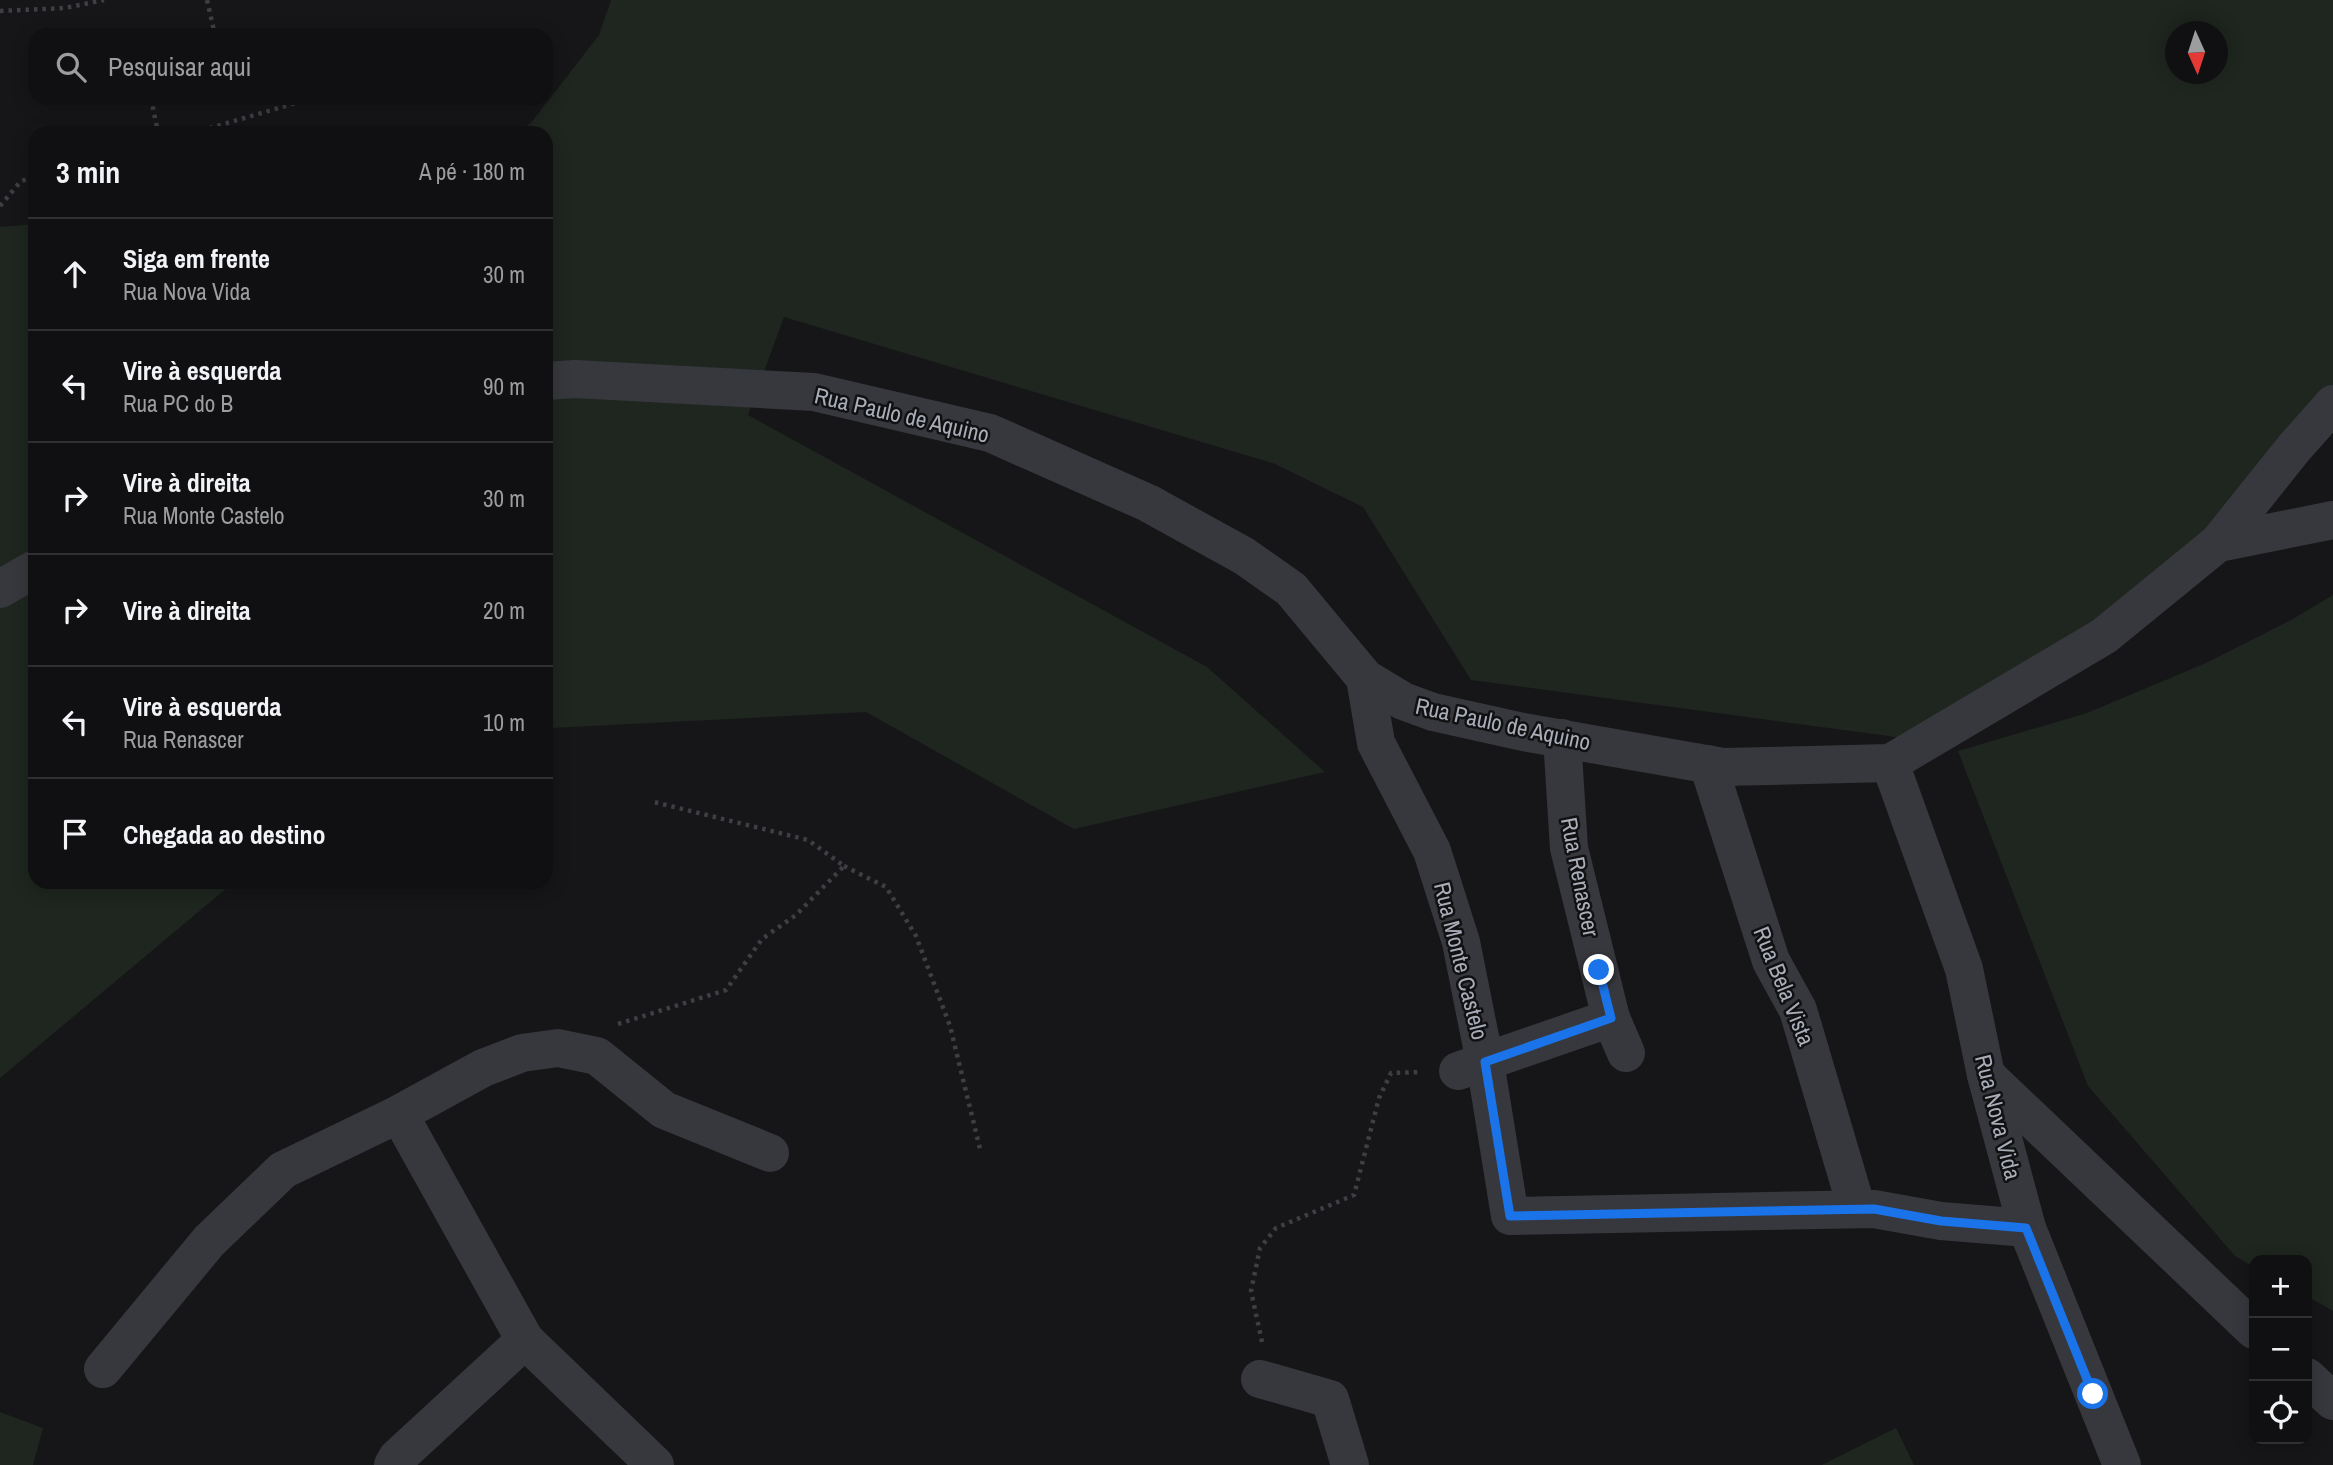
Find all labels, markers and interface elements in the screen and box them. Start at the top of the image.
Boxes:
north arrow [2165,21,2228,84]
search box [28,28,553,105]
icon: search [52,48,90,86]
text: Pesquisar aqui [108,49,251,84]
text: 3 min [56,152,120,192]
text: A pé · 180 m [419,156,525,187]
text: Siga em frente [123,241,270,276]
icon: ahead [56,255,94,293]
text: 30 m [483,259,525,290]
text: Rua Nova Vida [123,276,251,307]
text: Vire à esquerda [123,353,281,388]
icon: left [56,367,94,405]
text: 90 m [483,371,525,402]
street label: Rua Paulo de Aquino [812,379,992,450]
text: Rua PC do B [123,388,233,419]
text: Vire à direita [123,465,251,500]
icon: right [56,479,94,517]
text: 30 m [483,483,525,514]
text: Rua Monte Castelo [123,500,284,531]
icon: right [56,591,94,629]
text: Vire à direita [123,593,251,628]
text: 20 m [483,595,525,626]
text: Vire à esquerda [123,689,281,724]
street label: Rua Paulo de Aquino [1413,690,1594,757]
icon: left [56,703,94,741]
text: 10 m [483,707,525,738]
text: Rua Renascer [123,724,244,755]
icon: arrive [56,815,94,853]
street label: Rua Renascer [1554,815,1607,940]
text: Chegada ao destino [123,817,326,852]
street label: Rua Monte Castelo [1427,879,1496,1043]
street label: Rua Bela Vista [1747,922,1823,1050]
route end [1583,954,1614,985]
street label: Rua Nova Vida [1968,1051,2029,1183]
map controls [2249,1255,2312,1444]
button: + [2249,1255,2312,1318]
button: − [2249,1318,2312,1381]
route start [2077,1378,2108,1409]
button: locate [2249,1381,2312,1444]

